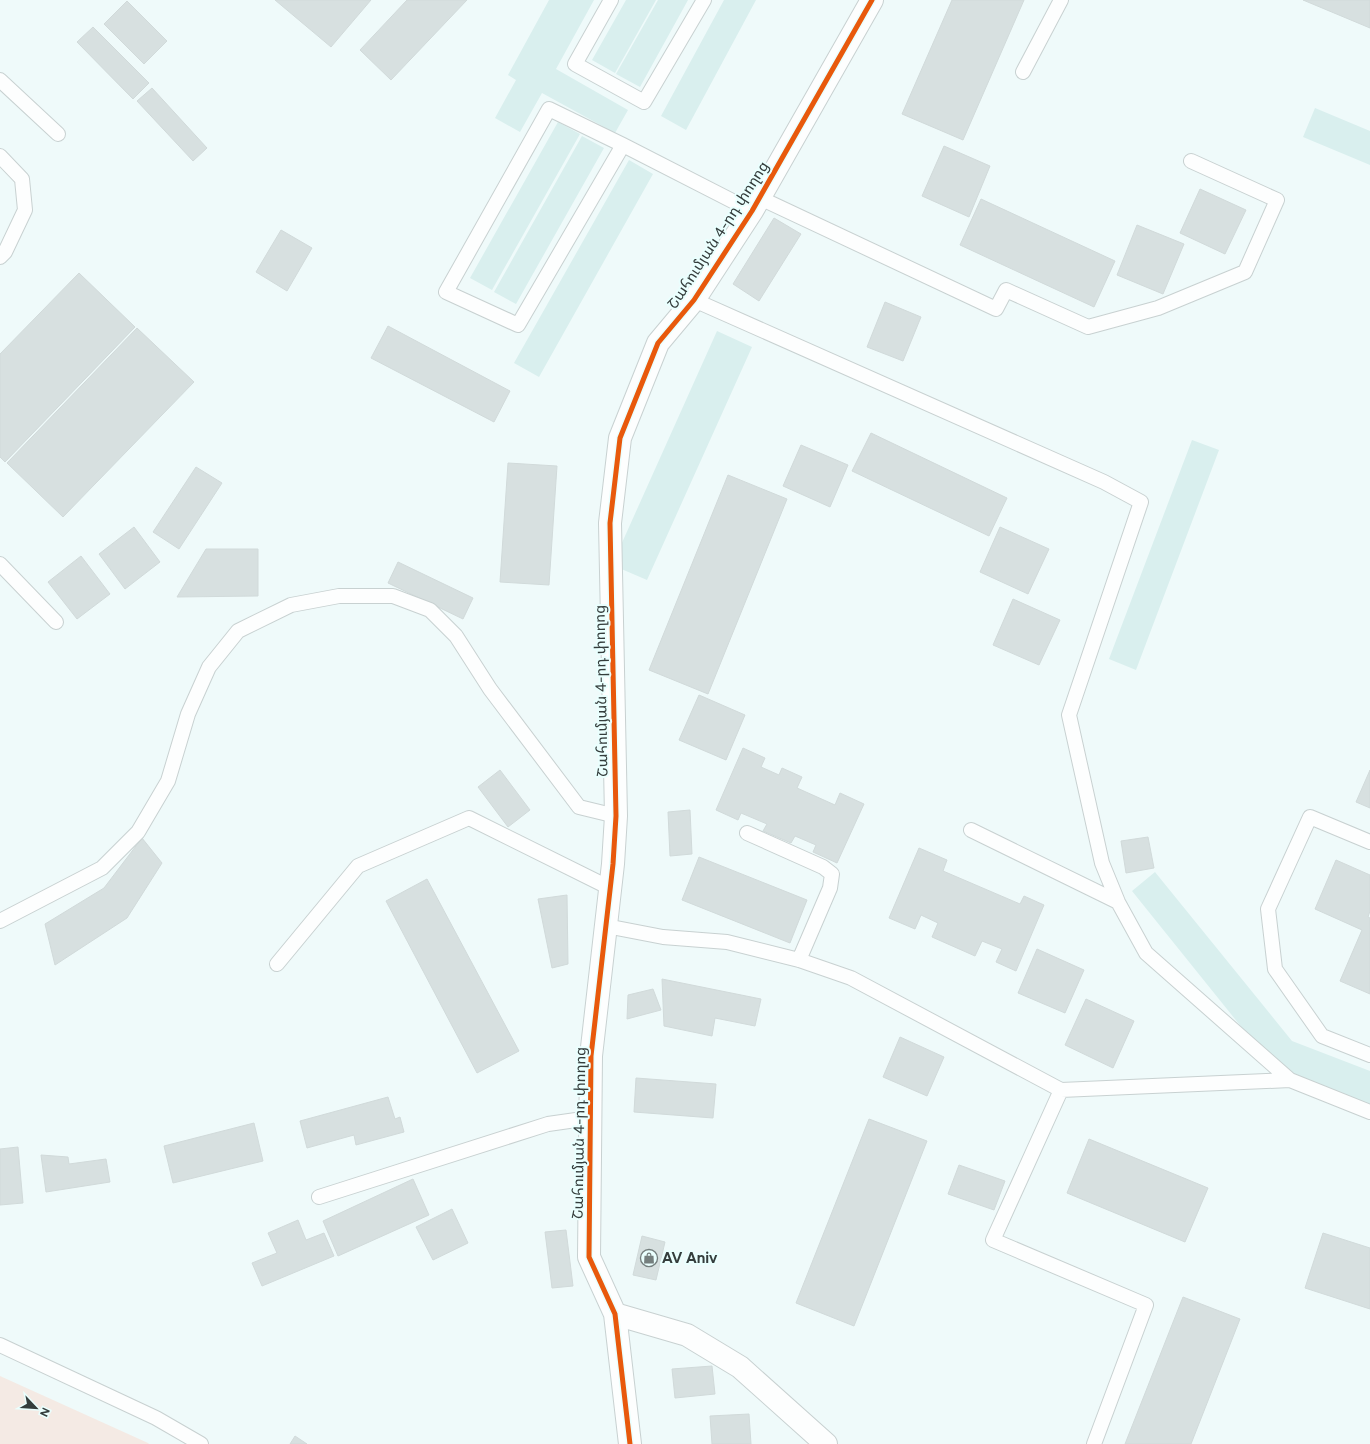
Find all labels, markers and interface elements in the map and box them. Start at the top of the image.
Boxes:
street label: Շահումյան 4-րդ փողոց [663,158,773,312]
street label: Շահումյան 4-րդ փողոց [590,605,612,777]
street label: Շահումյան 4-րդ փողոց [568,1047,590,1219]
shop icon: AV Aniv [639,1248,659,1268]
place label: AV Aniv [662,1249,718,1267]
north arrow [16,1388,56,1428]
text: N [37,1405,52,1419]

